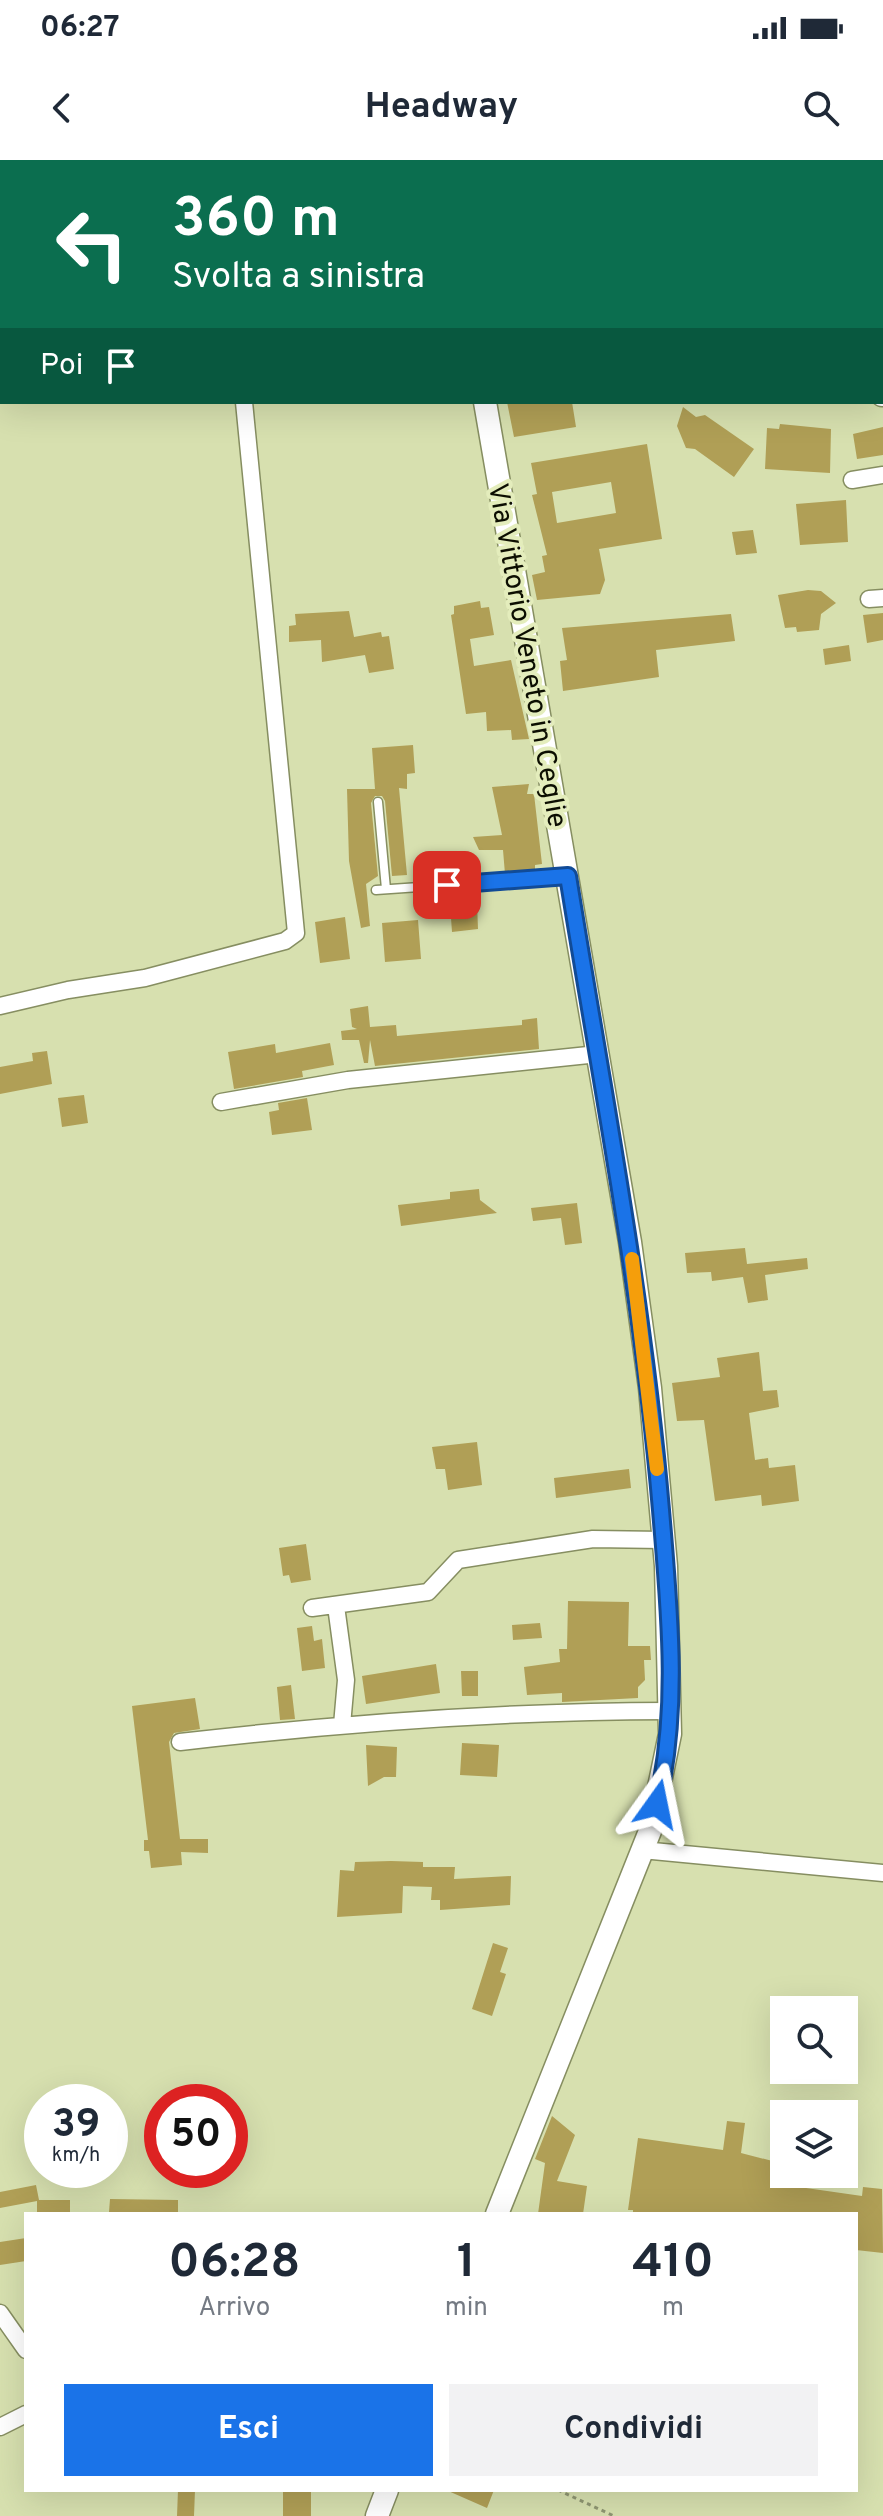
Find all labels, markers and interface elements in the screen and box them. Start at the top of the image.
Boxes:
text: 06:27 [40,10,120,47]
text: Headway [365,85,518,131]
icon: back [40,86,84,130]
icon: search [799,86,843,130]
text: 360 m [172,186,340,256]
icon: left [40,192,144,296]
text: Svolta a sinistra [172,255,425,301]
icon: arrive [99,344,143,388]
text: Poi [40,348,83,385]
street label: Via Vittorio Veneto in Ceglie [478,481,574,830]
pin [413,851,481,919]
icon: arrive [425,863,469,907]
position arrow [615,1762,699,1846]
map controls [770,1996,858,2188]
button: search [770,1996,858,2084]
speed limit sign: 50 [144,2084,248,2188]
button: layers [770,2100,858,2188]
text: 39 [52,2101,100,2151]
text: km/h [52,2143,100,2169]
text: 06:28 [168,2234,300,2294]
text: 1 [457,2234,476,2294]
text: 410 [632,2234,714,2294]
text: Arrivo [198,2292,270,2325]
text: min [445,2292,488,2325]
text: m [662,2292,684,2325]
button: Esci [64,2384,433,2476]
button: Condividi [449,2384,818,2476]

